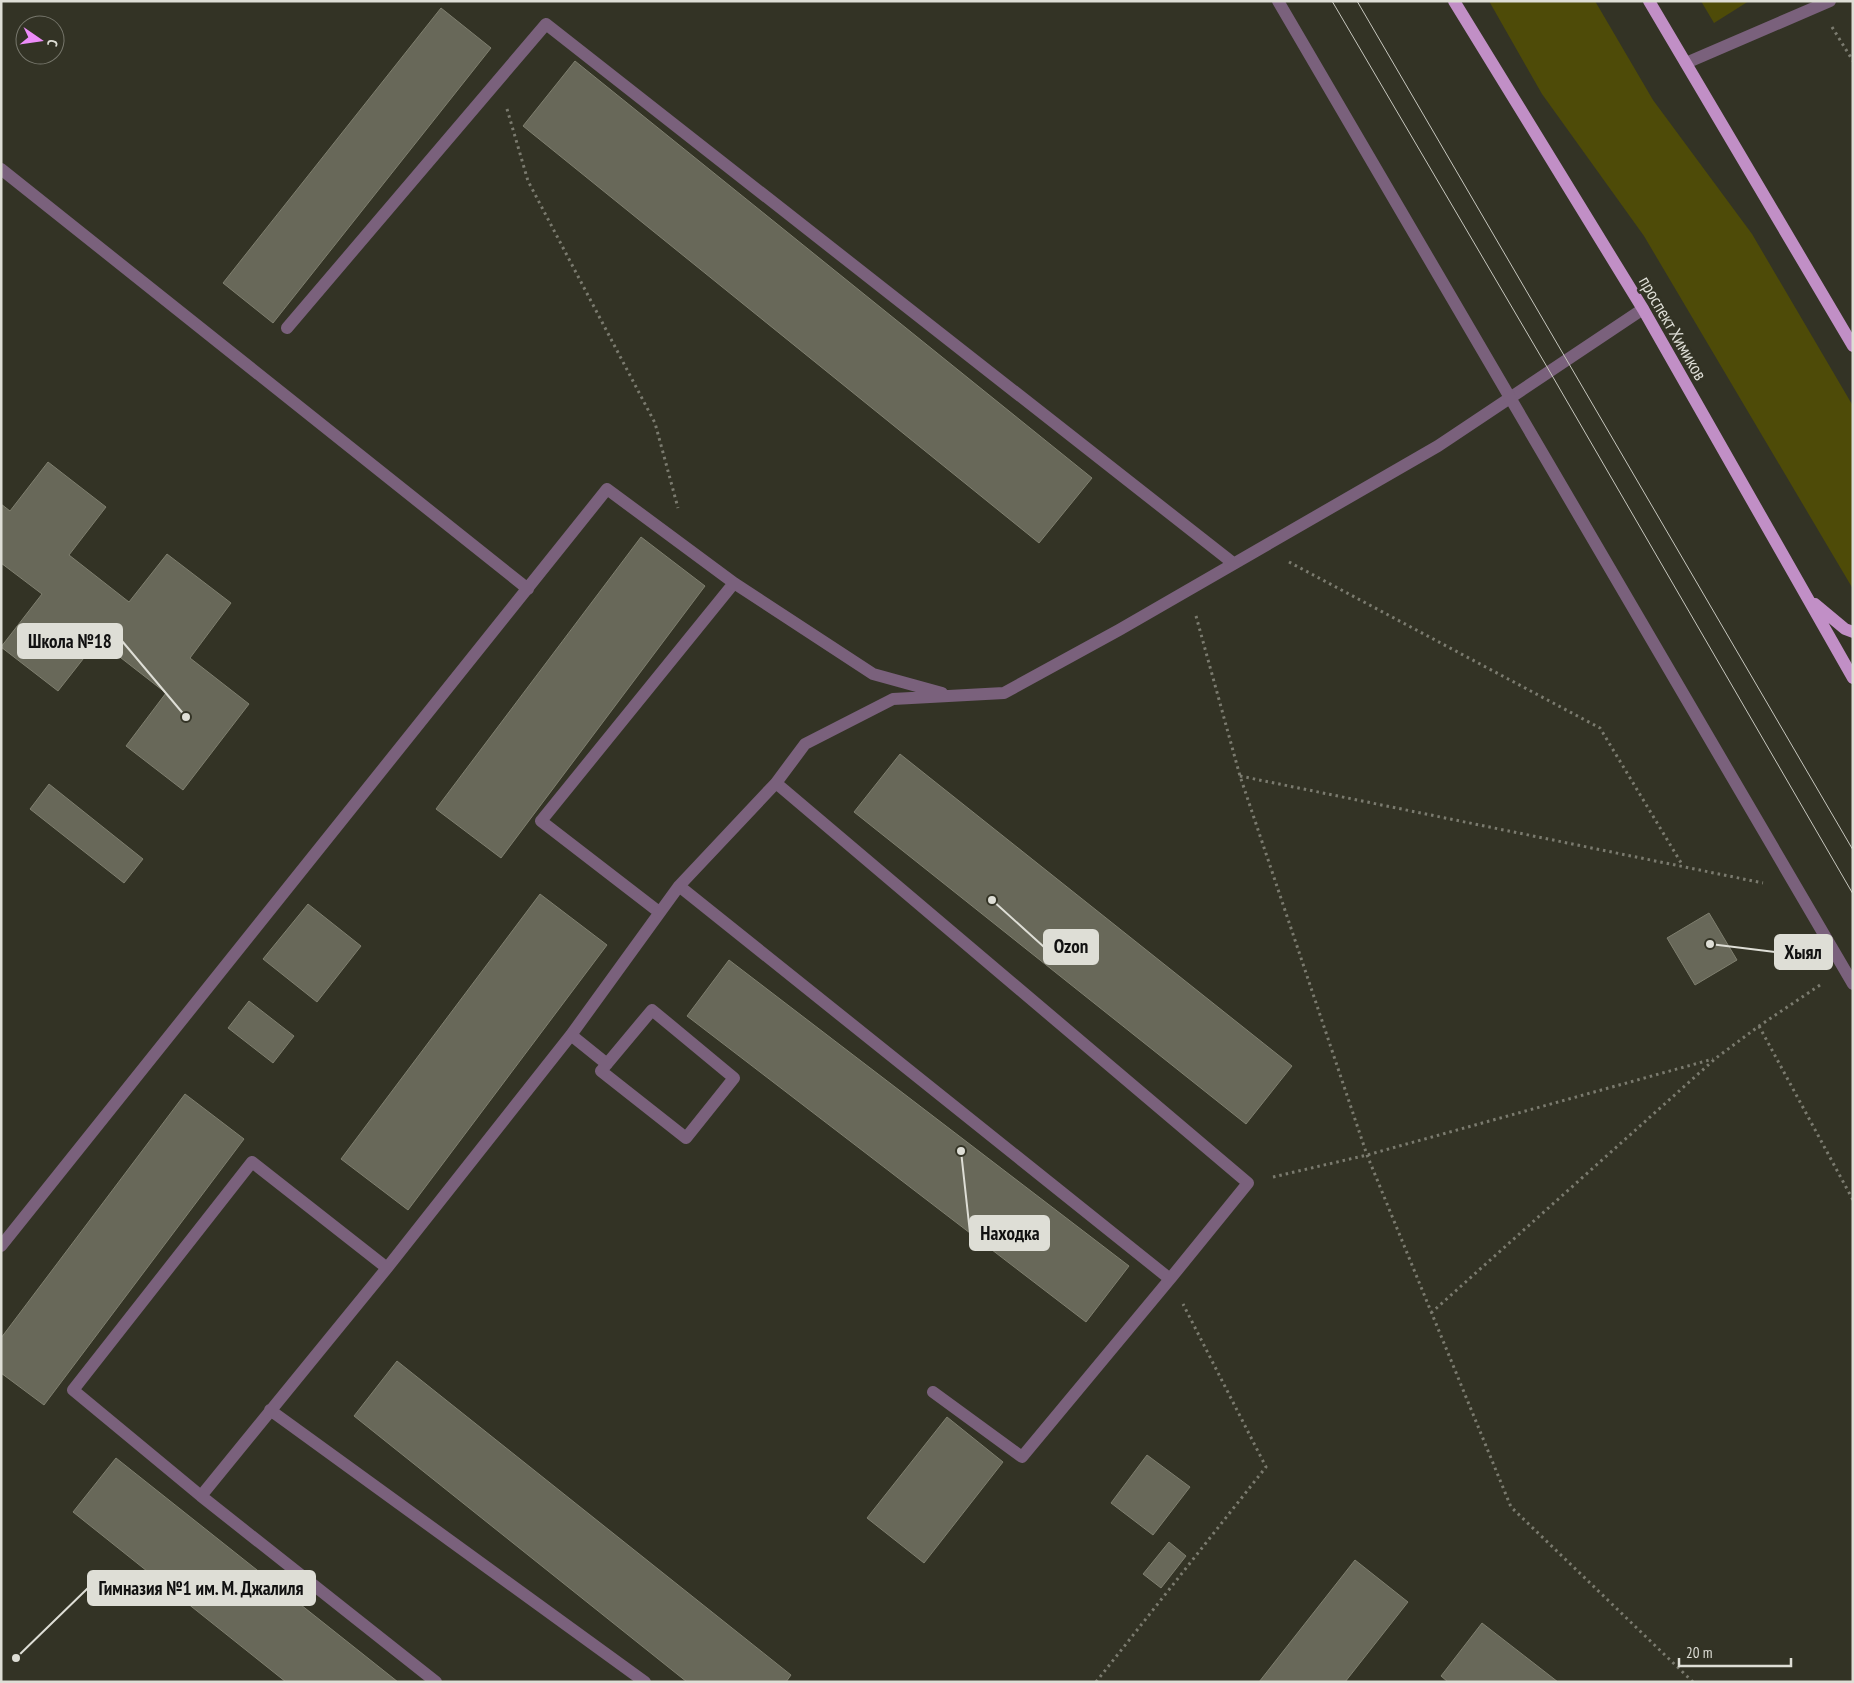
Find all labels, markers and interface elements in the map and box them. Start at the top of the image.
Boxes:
north arrow [15,15,65,65]
text: С [43,38,62,49]
street label: проспект Химиков [1634,272,1712,384]
callout: Школа №18 [18,624,122,658]
text: Школа №18 [28,629,112,653]
callout: Ozon [1044,930,1098,964]
text: Ozon [1054,934,1088,958]
callout: Хыял [1775,935,1832,969]
text: Хыял [1784,940,1822,964]
callout: Находка [970,1216,1049,1250]
text: Находка [980,1221,1040,1245]
callout: Гимназия №1 им. М. Джалиля [88,1571,315,1605]
text: Гимназия №1 им. М. Джалиля [98,1576,304,1600]
scale bar [1679,1636,1792,1668]
text: 20 m [1686,1643,1712,1662]

